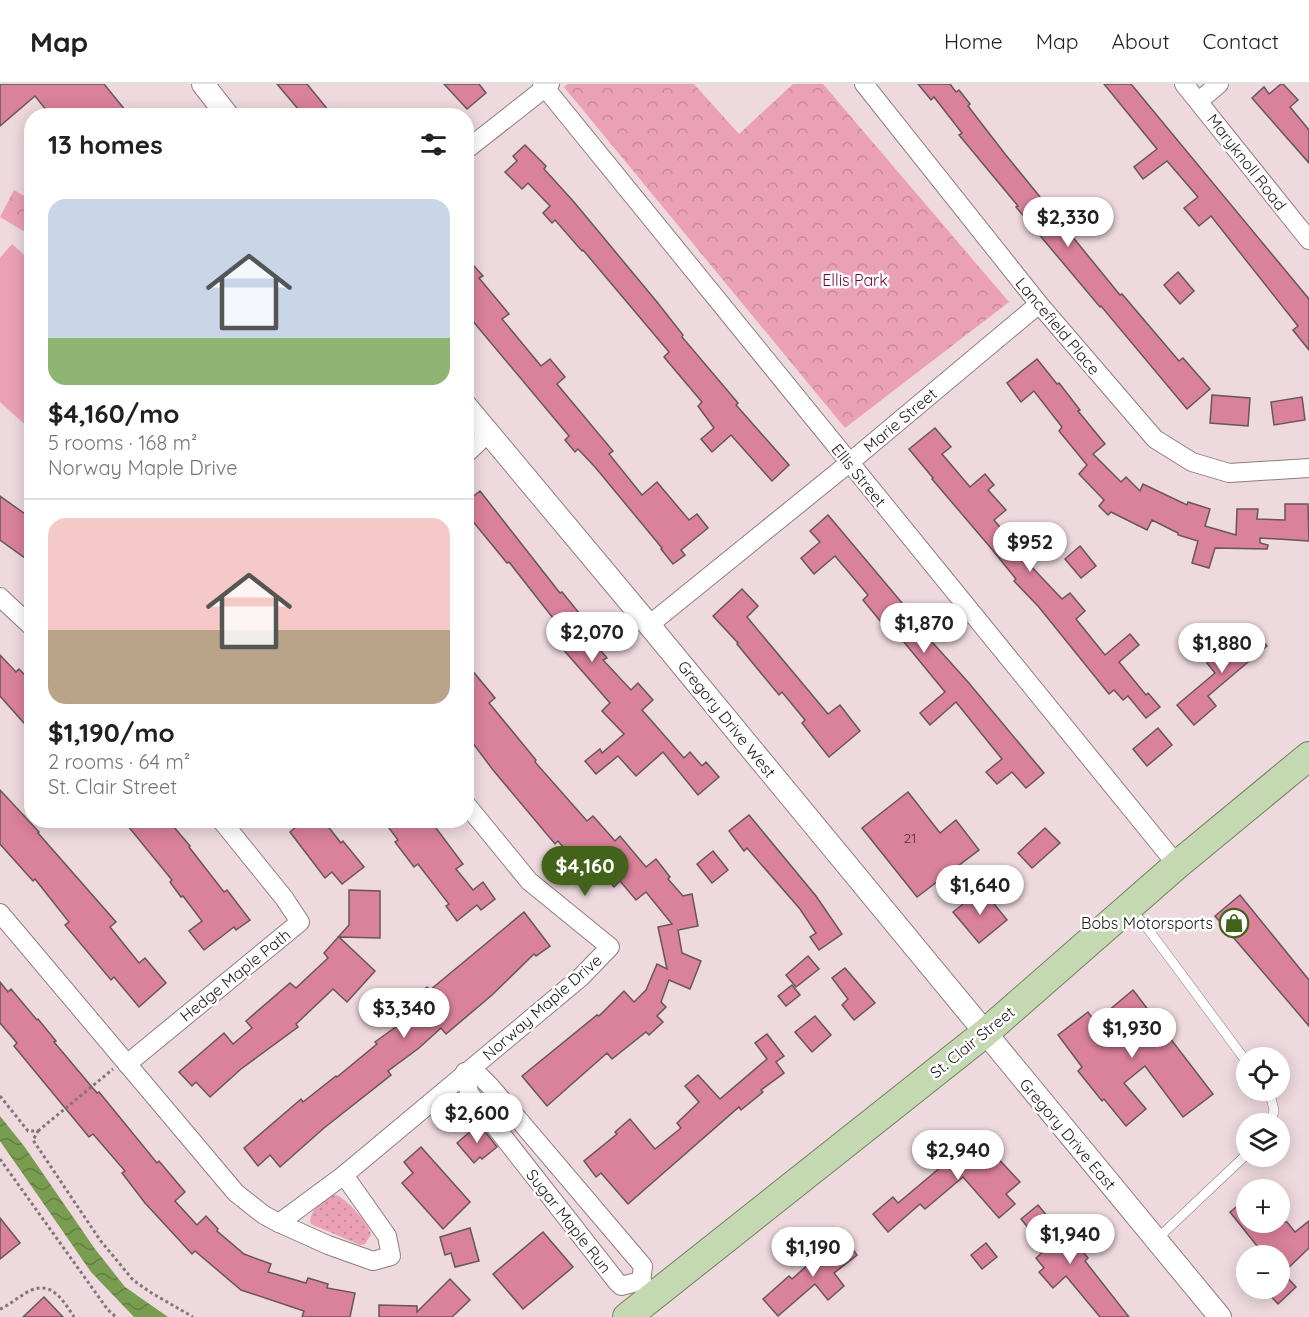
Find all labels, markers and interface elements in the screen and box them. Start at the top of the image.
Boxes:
text: Map [30,24,88,59]
text: Home [944,28,1003,54]
text: Map [1036,28,1079,54]
text: About [1112,28,1170,54]
text: Contact [1203,28,1279,54]
street label: Maryknoll Road [1203,110,1291,214]
text: 13 homes [48,128,163,161]
icon: filters [417,128,450,161]
pin: $2,330 [1019,197,1117,248]
text: $2,330 [1037,204,1099,229]
icon: home [195,238,303,346]
park label: Ellis Park [822,270,888,290]
street label: Lancefield Place [1012,273,1104,379]
street label: Marie Street [859,384,941,456]
text: $4,160/mo [48,397,180,430]
text: 5 rooms · 168 m² [48,430,197,455]
street label: Ellis Street [827,439,891,511]
text: Norway Maple Drive [48,455,237,480]
pin: $952 [994,522,1066,573]
text: $952 [1007,529,1053,554]
icon: home [195,557,303,665]
pin: $1,870 [875,603,973,654]
text: $1,870 [894,610,954,635]
pin: $2,070 [543,612,641,663]
text: $2,070 [560,619,624,644]
pin: $1,880 [1173,623,1271,674]
text: $1,880 [1192,630,1252,655]
street label: Gregory Drive West [674,656,780,782]
text: $1,190/mo [48,716,175,749]
text: 2 rooms · 64 m² [48,749,190,774]
text: St. Clair Street [48,774,177,799]
house number: 21 [904,829,916,847]
pin: $4,160 [536,846,634,897]
text: $4,160 [556,853,614,878]
pin: $1,640 [931,865,1029,916]
text: $1,640 [950,872,1010,897]
shop icon: Bobs Motorsports [1218,907,1250,939]
place label: Bobs Motorsports [1081,913,1213,933]
street label: Hedge Maple Path [176,924,294,1026]
street label: Norway Maple Drive [478,950,606,1064]
pin: $3,340 [355,988,453,1039]
text: $3,340 [373,995,435,1020]
street label: St. Clair Street [926,1002,1018,1082]
pin: $1,930 [1083,1008,1181,1059]
text: $1,930 [1102,1015,1162,1040]
map controls [1236,1047,1290,1299]
button: locate [1236,1047,1290,1101]
street label: Gregory Drive East [1016,1074,1120,1194]
pin: $2,600 [428,1093,526,1144]
text: $2,600 [445,1100,509,1125]
button: layers [1236,1113,1290,1167]
pin: $2,940 [909,1130,1007,1181]
text: $2,940 [926,1137,990,1162]
street label: Sugar Maple Run [522,1165,616,1277]
button: + [1236,1179,1290,1233]
pin: $1,940 [1021,1214,1119,1265]
text: $1,940 [1040,1221,1100,1246]
pin: $1,190 [764,1227,862,1278]
text: $1,190 [785,1234,841,1259]
button: − [1236,1245,1290,1299]

